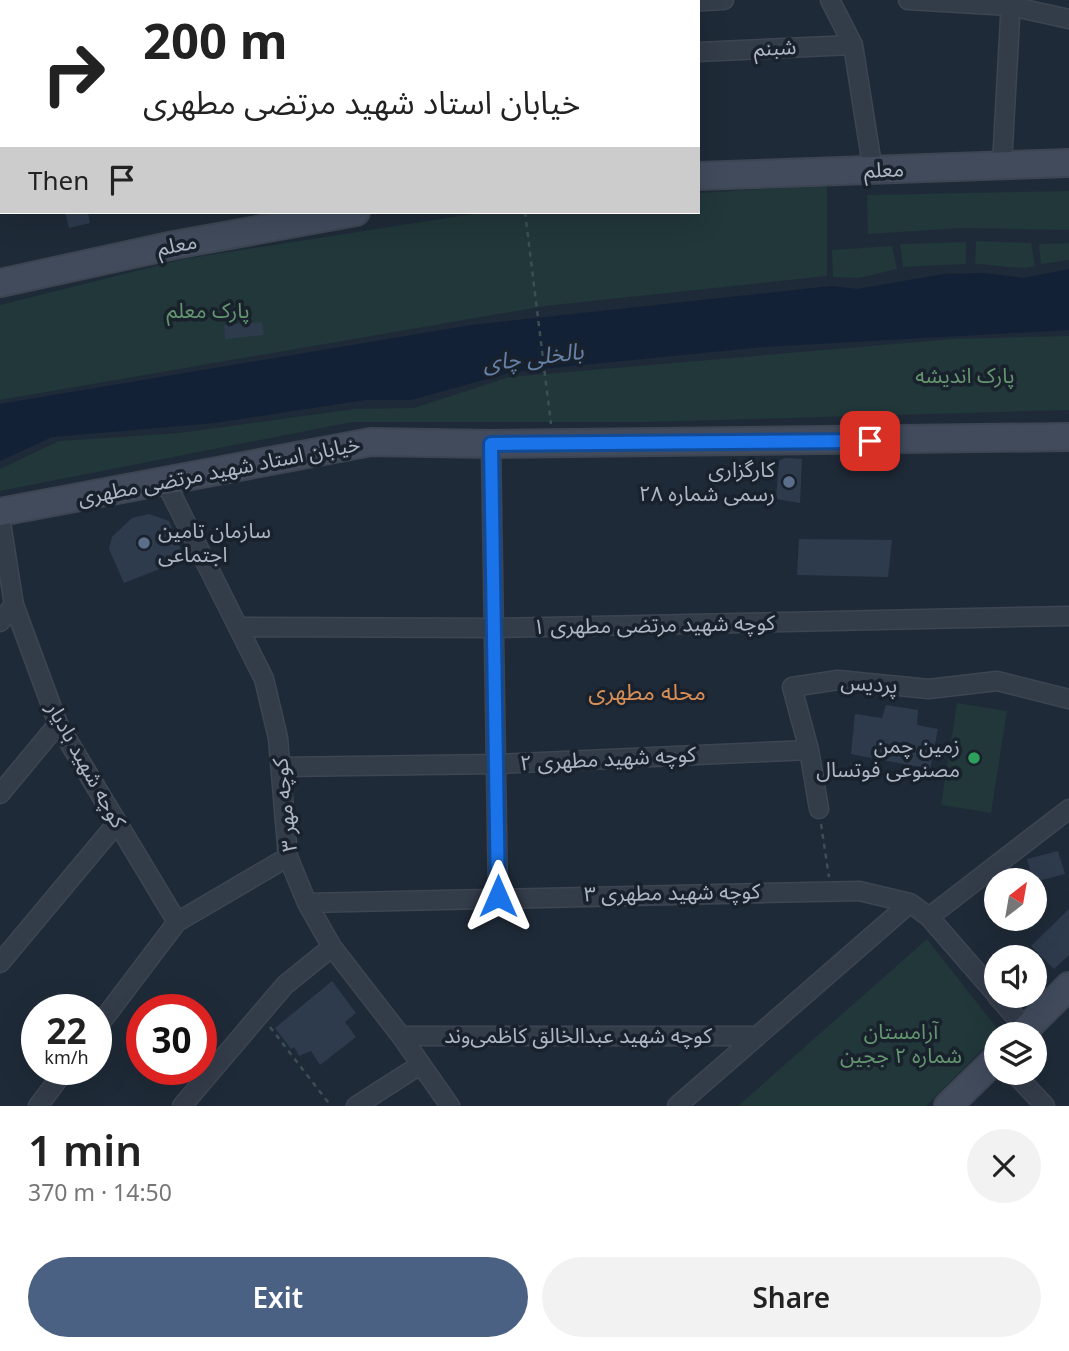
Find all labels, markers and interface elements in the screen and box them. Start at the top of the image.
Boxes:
text: 200 m [143,7,288,73]
icon: right [28,28,119,119]
street label: شبنم [753,32,797,64]
text: خیابان استاد شهید مرتضی مطهری [143,80,580,123]
street label: معلم [863,154,905,186]
icon: arrive [103,161,141,199]
text: Then [28,162,89,198]
street label: معلم [154,226,200,264]
park label: پارک معلم [166,296,250,326]
water label: بالخلی چای [481,334,586,378]
park label: پارک اندیشه [915,361,1015,389]
pin [840,411,900,471]
icon: arrive [851,422,889,460]
street label: خیابان استاد شهید مرتضی مطهری [75,429,362,511]
place label: کارگزاری رسمی شماره ۲۸ [639,455,775,507]
marker: کارگزاری رسمی شماره ۲۸ [781,474,797,490]
place label: سازمان تامین اجتماعی [158,516,271,568]
marker: سازمان تامین اجتماعی [136,535,152,551]
street label: کوچه شهید مرتضی مطهری ۱ [533,608,776,640]
street label: پردیس [840,667,898,699]
district label: محله مطهری [588,675,706,707]
street label: کوچه شهید بادیار [40,696,133,833]
place label: زمین چمن مصنوعی فوتسال [816,731,960,783]
street label: کوچه شهید مطهری ۲ [519,739,697,777]
marker: زمین چمن مصنوعی فوتسال [966,750,982,766]
street label: کوچه مهر ۳ [265,757,303,853]
position arrow [461,859,535,933]
north arrow [984,868,1046,931]
map controls [984,868,1047,1085]
street label: کوچه شهید مطهری ۳ [583,876,761,908]
button: sound [984,945,1047,1008]
speed limit sign: 30 [126,994,217,1085]
text: 22 [46,1007,87,1054]
park label: آرامستان شماره ۲ ججین [840,1017,962,1069]
street label: کوچه شهید عبدالخالق کاظمی‌وند [444,1021,712,1049]
button: layers [984,1022,1047,1085]
text: km/h [44,1045,89,1069]
text: 1 min [28,1121,142,1178]
button: close [967,1129,1041,1203]
text: 370 m · 14:50 [28,1176,172,1208]
button: Exit [28,1257,528,1337]
button: Share [542,1257,1041,1337]

